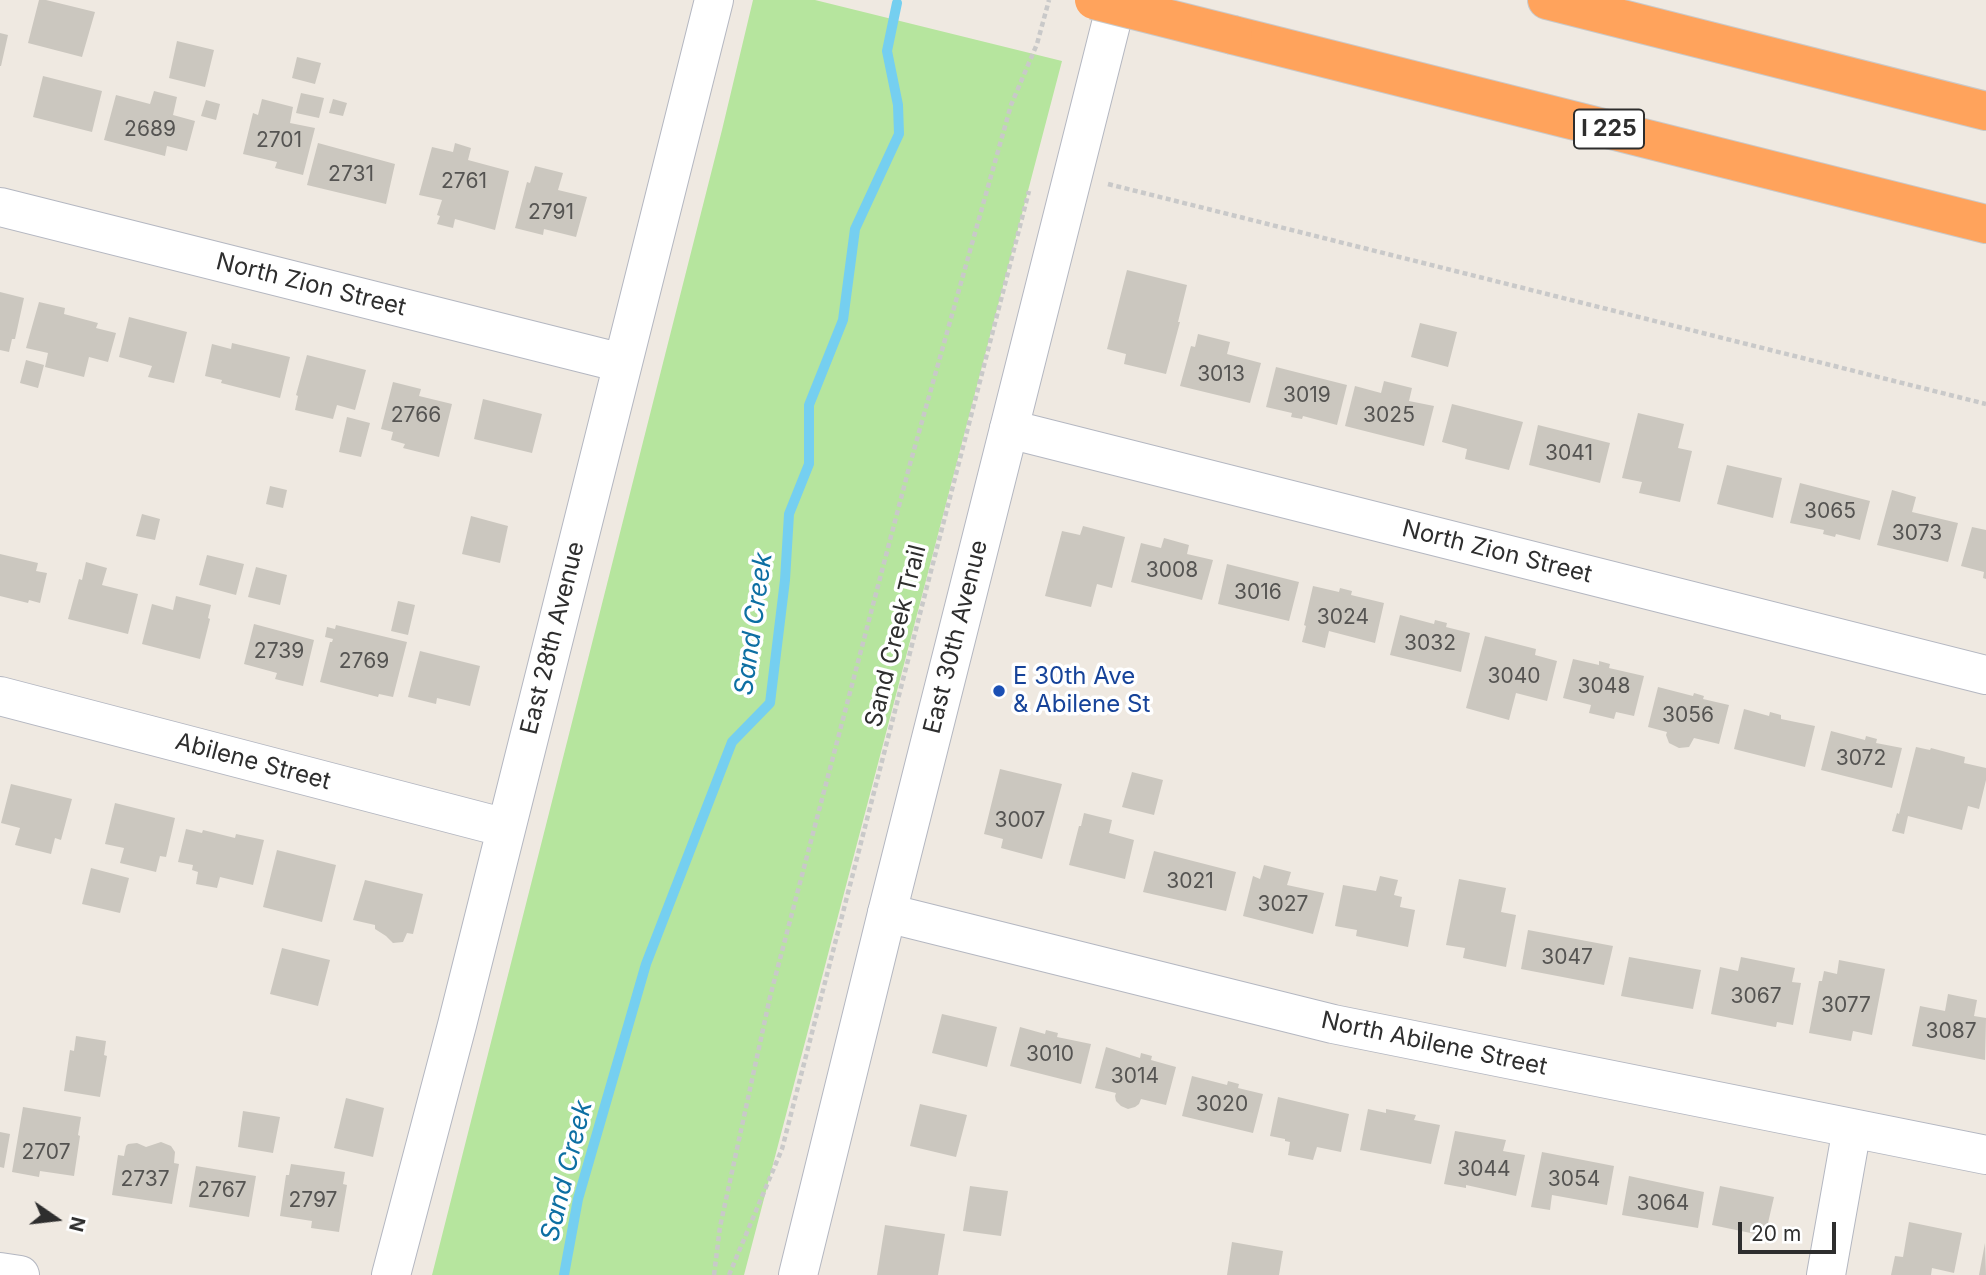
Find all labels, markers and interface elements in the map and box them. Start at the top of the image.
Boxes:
road number: I 225 [1574,110,1644,148]
house number: 2689 [124,117,176,143]
house number: 2701 [256,128,302,154]
house number: 2731 [328,162,374,188]
house number: 2761 [441,169,487,195]
house number: 2791 [528,200,574,226]
street label: North Zion Street [213,247,409,323]
house number: 3013 [1197,362,1245,388]
house number: 3019 [1283,383,1331,409]
house number: 2766 [391,403,441,429]
house number: 3025 [1363,403,1415,429]
house number: 3041 [1545,441,1593,467]
house number: 3065 [1804,499,1856,525]
street label: North Zion Street [1399,514,1595,590]
house number: 3073 [1892,521,1942,547]
street label: East 30th Avenue [918,537,994,737]
street label: East 28th Avenue [515,539,591,737]
street label: Sand Creek Trail [859,542,933,730]
water label: Sand Creek [729,551,779,697]
house number: 3008 [1146,558,1198,584]
house number: 3016 [1234,580,1282,606]
house number: 3024 [1317,605,1369,631]
house number: 3032 [1404,631,1456,657]
house number: 2739 [254,639,304,665]
house number: 2769 [339,649,389,675]
place label: E 30th Ave & Abilene St [1013,663,1150,719]
house number: 3040 [1487,664,1541,690]
house number: 3048 [1578,674,1630,700]
marker: E 30th Ave & Abilene St [991,683,1007,699]
house number: 3056 [1662,703,1714,729]
street label: Abilene Street [172,727,334,797]
house number: 3072 [1836,746,1886,772]
house number: 3007 [995,808,1045,834]
house number: 3021 [1166,869,1214,895]
house number: 3027 [1258,892,1308,918]
house number: 3047 [1541,945,1593,971]
house number: 3067 [1730,984,1782,1010]
house number: 3077 [1821,993,1871,1019]
street label: North Abilene Street [1318,1006,1550,1082]
house number: 3087 [1925,1019,1977,1045]
house number: 3010 [1026,1042,1074,1068]
house number: 3014 [1111,1064,1159,1090]
house number: 3020 [1196,1092,1248,1118]
water label: Sand Creek [534,1097,600,1245]
house number: 2707 [21,1140,71,1166]
house number: 3044 [1457,1157,1511,1183]
house number: 2737 [120,1167,170,1193]
house number: 3054 [1548,1167,1600,1193]
house number: 2767 [197,1178,247,1204]
north arrow [21,1184,91,1254]
house number: 2797 [289,1188,337,1214]
house number: 3064 [1637,1191,1689,1217]
scale bar [1741,1208,1839,1252]
text: N [64,1214,90,1234]
text: 20 m [1751,1221,1801,1246]

